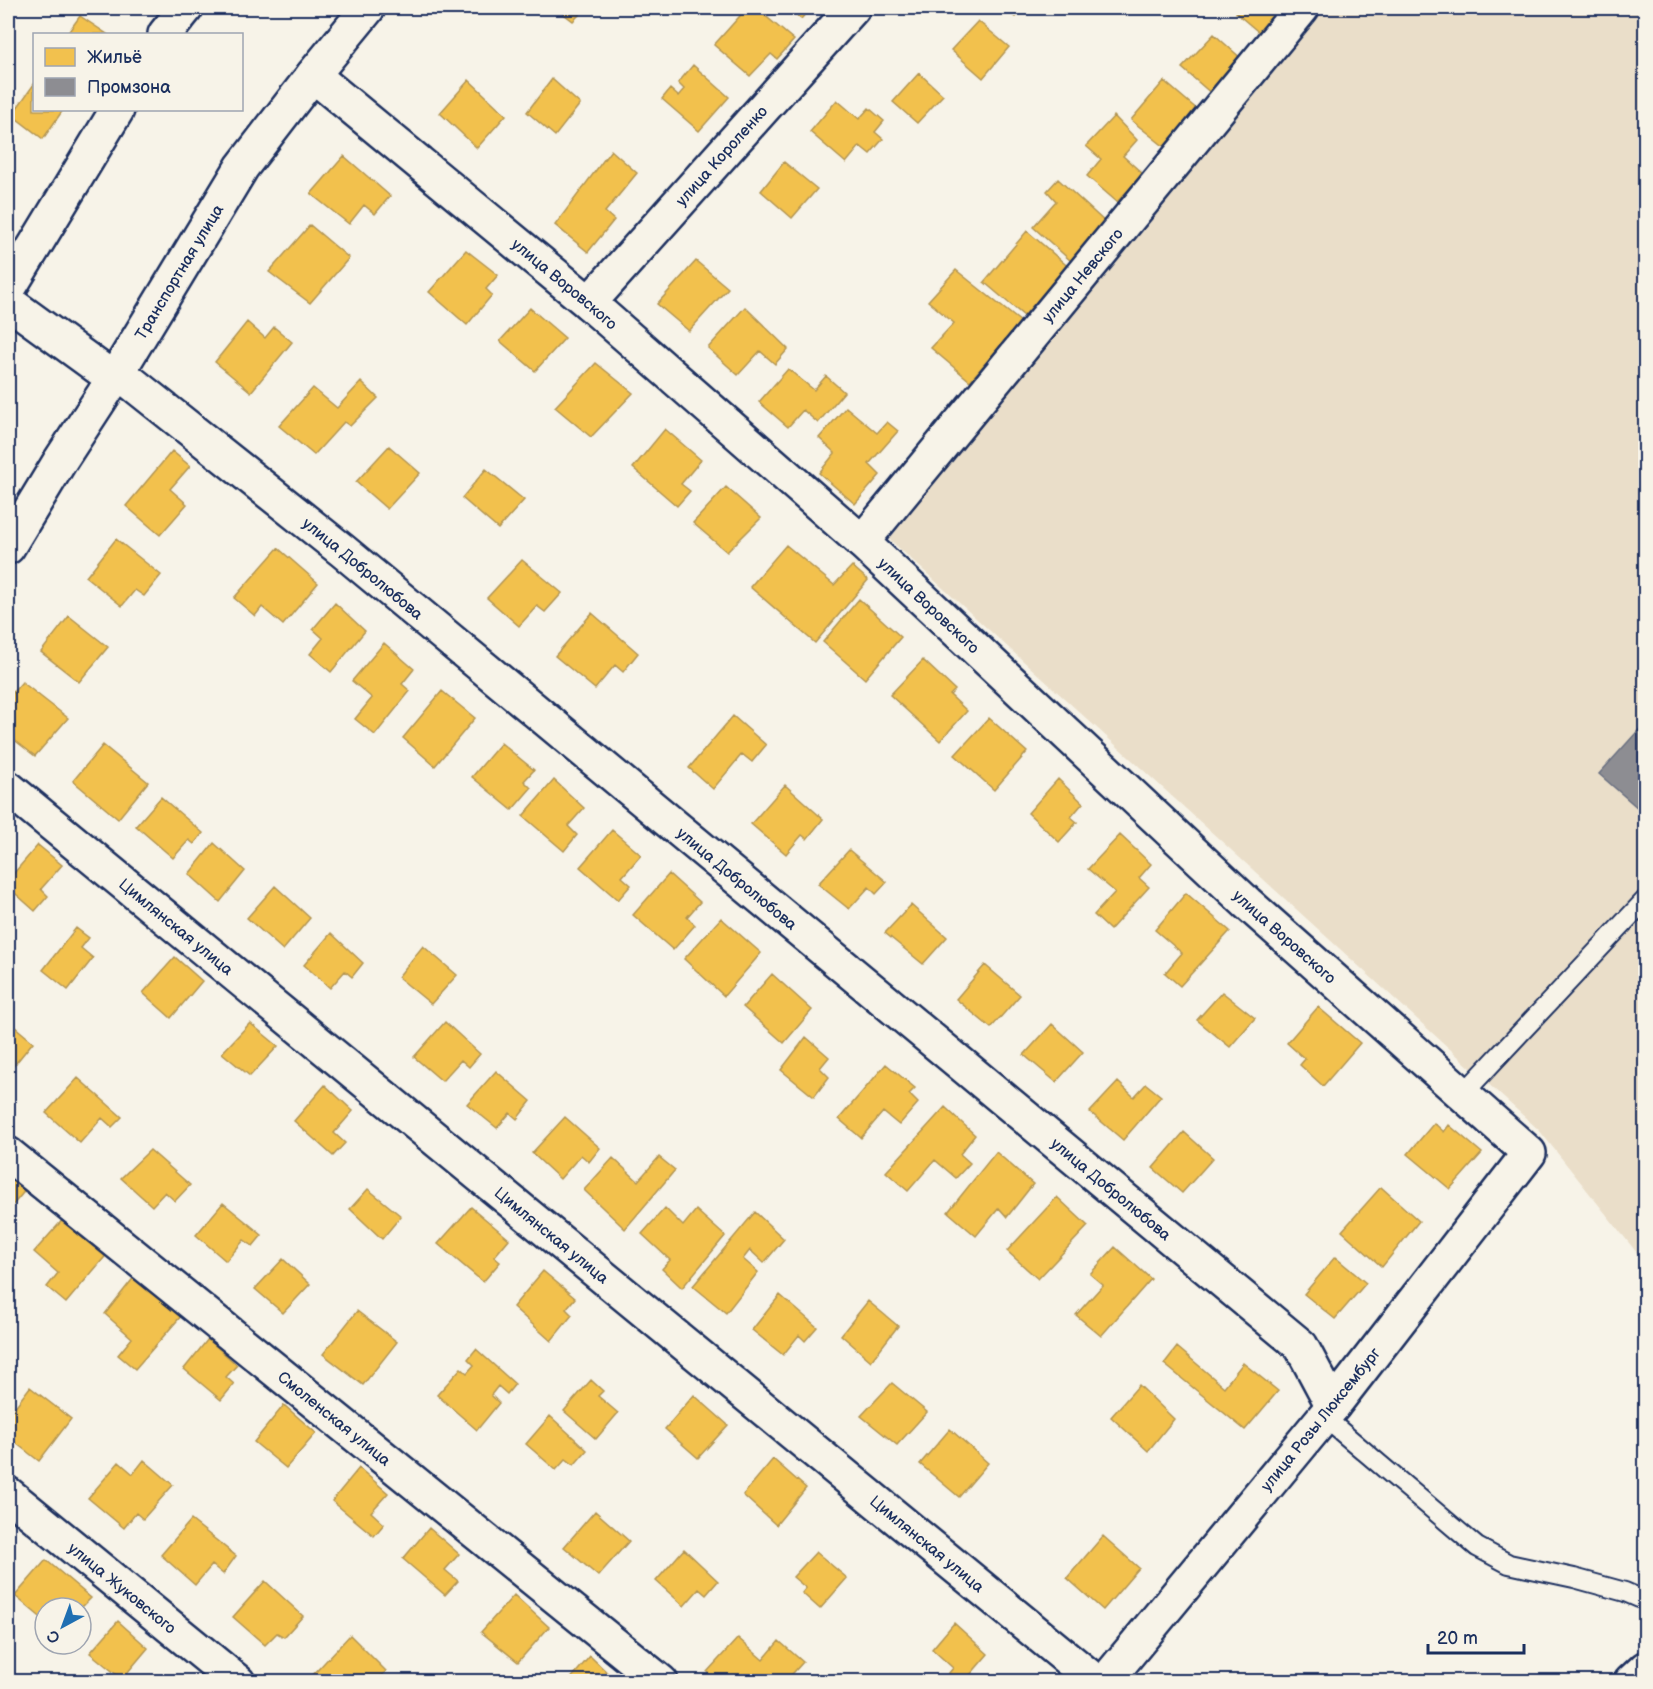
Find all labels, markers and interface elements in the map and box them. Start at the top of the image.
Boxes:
legend [33,33,243,111]
text: Жильё [87,47,142,68]
text: Промзона [87,77,171,98]
street label: улица Короленко [672,102,772,211]
street label: Транспортная улица [132,201,228,343]
street label: улица Невского [1039,225,1128,327]
street label: улица Воровского [507,235,620,334]
street label: улица Добролюбова [298,514,427,625]
street label: улица Воровского [874,554,983,658]
street label: улица Добролюбова [672,824,801,935]
street label: Цимлянская улица [115,875,237,980]
street label: улица Воровского [1228,887,1339,988]
street label: улица Добролюбова [1046,1134,1175,1245]
street label: Цимлянская улица [490,1184,612,1289]
street label: улица Розы Люксембург [1257,1344,1385,1496]
street label: Смоленская улица [273,1368,394,1471]
street label: Цимлянская улица [866,1492,988,1597]
street label: улица Жуковского [64,1539,179,1639]
north arrow [33,1596,93,1656]
scale bar [1428,1617,1524,1655]
text: С [44,1625,65,1647]
text: 20 m [1437,1628,1478,1649]

